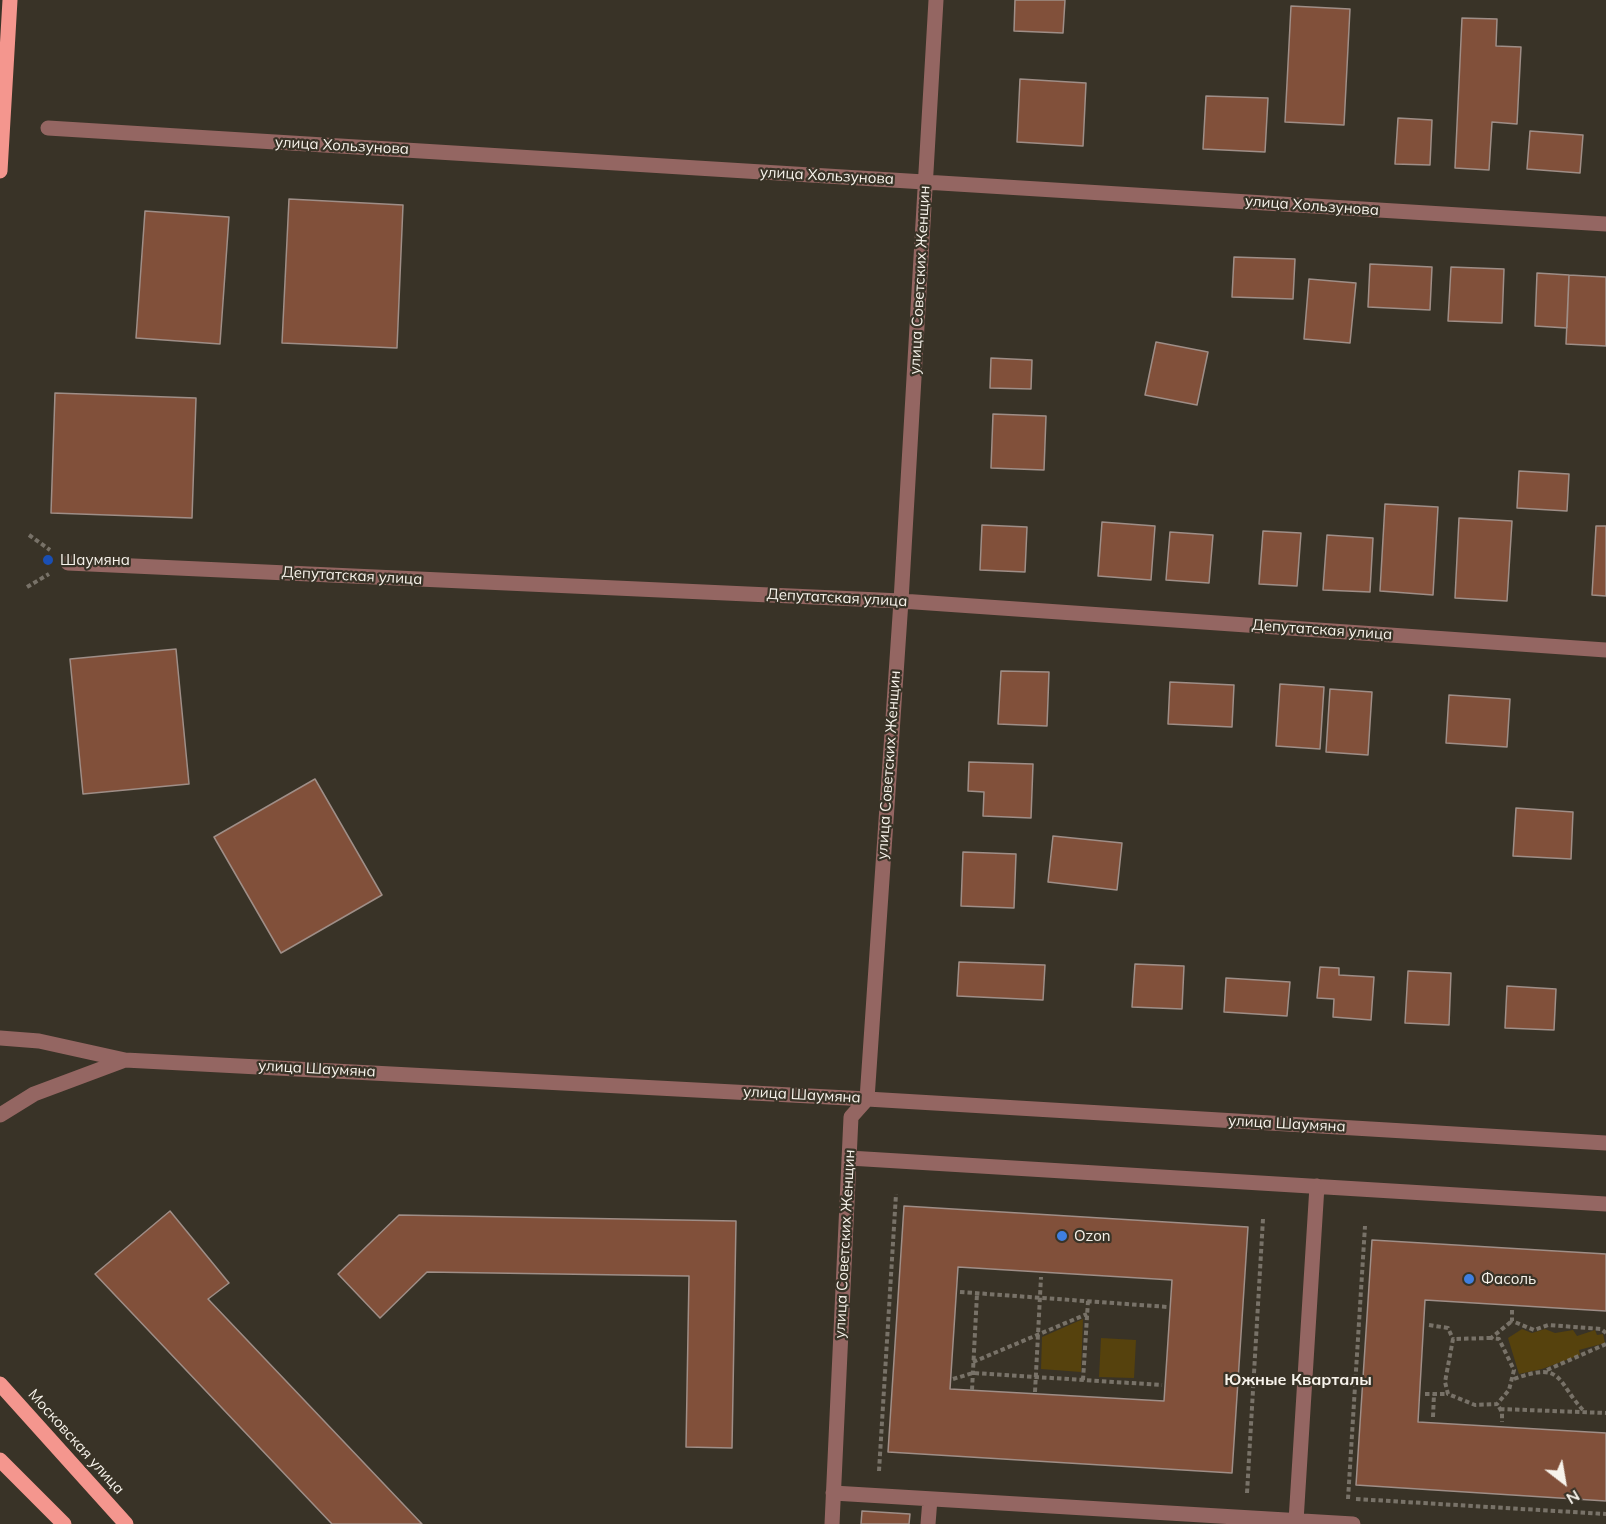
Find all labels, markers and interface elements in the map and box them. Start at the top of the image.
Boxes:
street label: улица Хользунова [275,134,409,158]
street label: улица Хользунова [760,164,894,188]
street label: улица Советских Женщин [906,185,934,375]
street label: улица Хользунова [1245,192,1379,220]
place label: Шаумяна [60,551,130,569]
marker: Шаумяна [41,553,55,567]
street label: Депутатская улица [281,563,423,589]
street label: Депутатская улица [766,585,908,611]
street label: Депутатская улица [1251,616,1393,644]
street label: улица Советских Женщин [873,670,905,860]
street label: улица Шаумяна [258,1057,376,1081]
street label: улица Шаумяна [743,1083,861,1107]
street label: улица Шаумяна [1228,1112,1346,1136]
street label: улица Советских Женщин [831,1149,859,1339]
place label: Ozon [1074,1227,1111,1245]
marker: Ozon [1055,1229,1069,1243]
place label: Фасоль [1481,1270,1536,1288]
marker: Фасоль [1462,1272,1476,1286]
district label: Южные Кварталы [1224,1370,1372,1390]
street label: Московская улица [24,1386,128,1498]
north arrow [1534,1452,1594,1512]
text: N [1563,1486,1584,1509]

